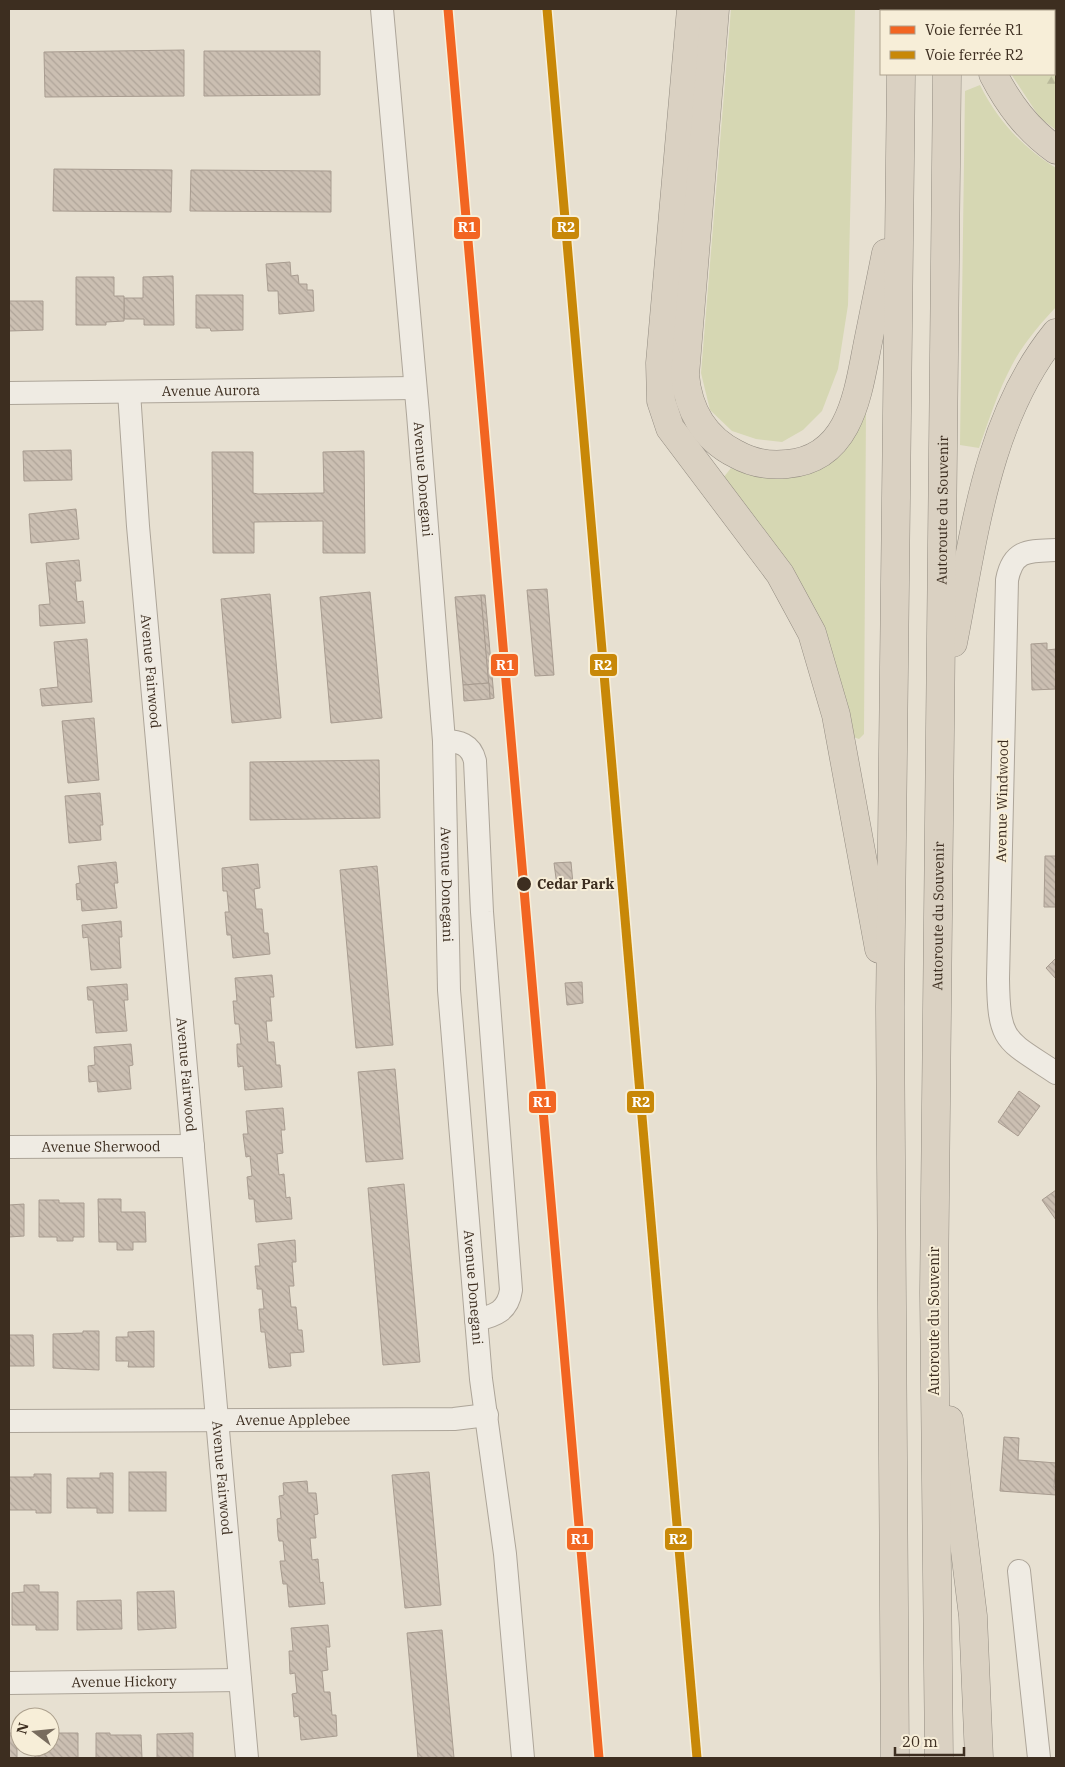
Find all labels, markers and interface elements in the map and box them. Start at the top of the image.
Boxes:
legend [880,10,1055,75]
text: Voie ferrée R1 [925,20,1024,39]
text: Voie ferrée R2 [925,45,1024,64]
line badge: R1 [453,216,481,240]
line badge: R2 [551,216,580,240]
text: R1 [458,218,476,236]
text: R2 [557,218,575,236]
street label: Avenue Aurora [162,381,261,400]
street label: Avenue Donegani [410,421,437,537]
street label: Autoroute du Souvenir [933,435,952,585]
street label: Avenue Fairwood [137,613,165,730]
line badge: R1 [490,653,519,677]
line badge: R2 [589,653,618,677]
text: R1 [496,656,514,674]
text: R2 [594,656,612,674]
street label: Avenue Windwood [992,739,1012,863]
street label: Avenue Donegani [437,826,457,942]
street label: Autoroute du Souvenir [928,841,948,991]
marker: Cedar Park [515,875,533,893]
place label: Cedar Park [537,875,614,893]
street label: Avenue Fairwood [173,1017,201,1133]
line badge: R1 [528,1090,557,1114]
line badge: R2 [626,1090,655,1114]
text: R1 [533,1093,551,1111]
text: R2 [632,1093,650,1111]
street label: Avenue Sherwood [41,1137,161,1156]
street label: Avenue Donegani [460,1229,487,1346]
street label: Autoroute du Souvenir [925,1246,943,1395]
street label: Avenue Applebee [236,1410,350,1429]
street label: Avenue Fairwood [208,1420,236,1536]
line badge: R1 [566,1527,594,1551]
line badge: R2 [664,1527,693,1551]
text: R1 [571,1530,589,1548]
text: R2 [669,1530,687,1548]
street label: Avenue Hickory [71,1672,177,1691]
north arrow [10,1707,60,1757]
text: N [12,1721,33,1736]
scale bar [895,1724,964,1756]
text: 20 m [902,1732,938,1751]

